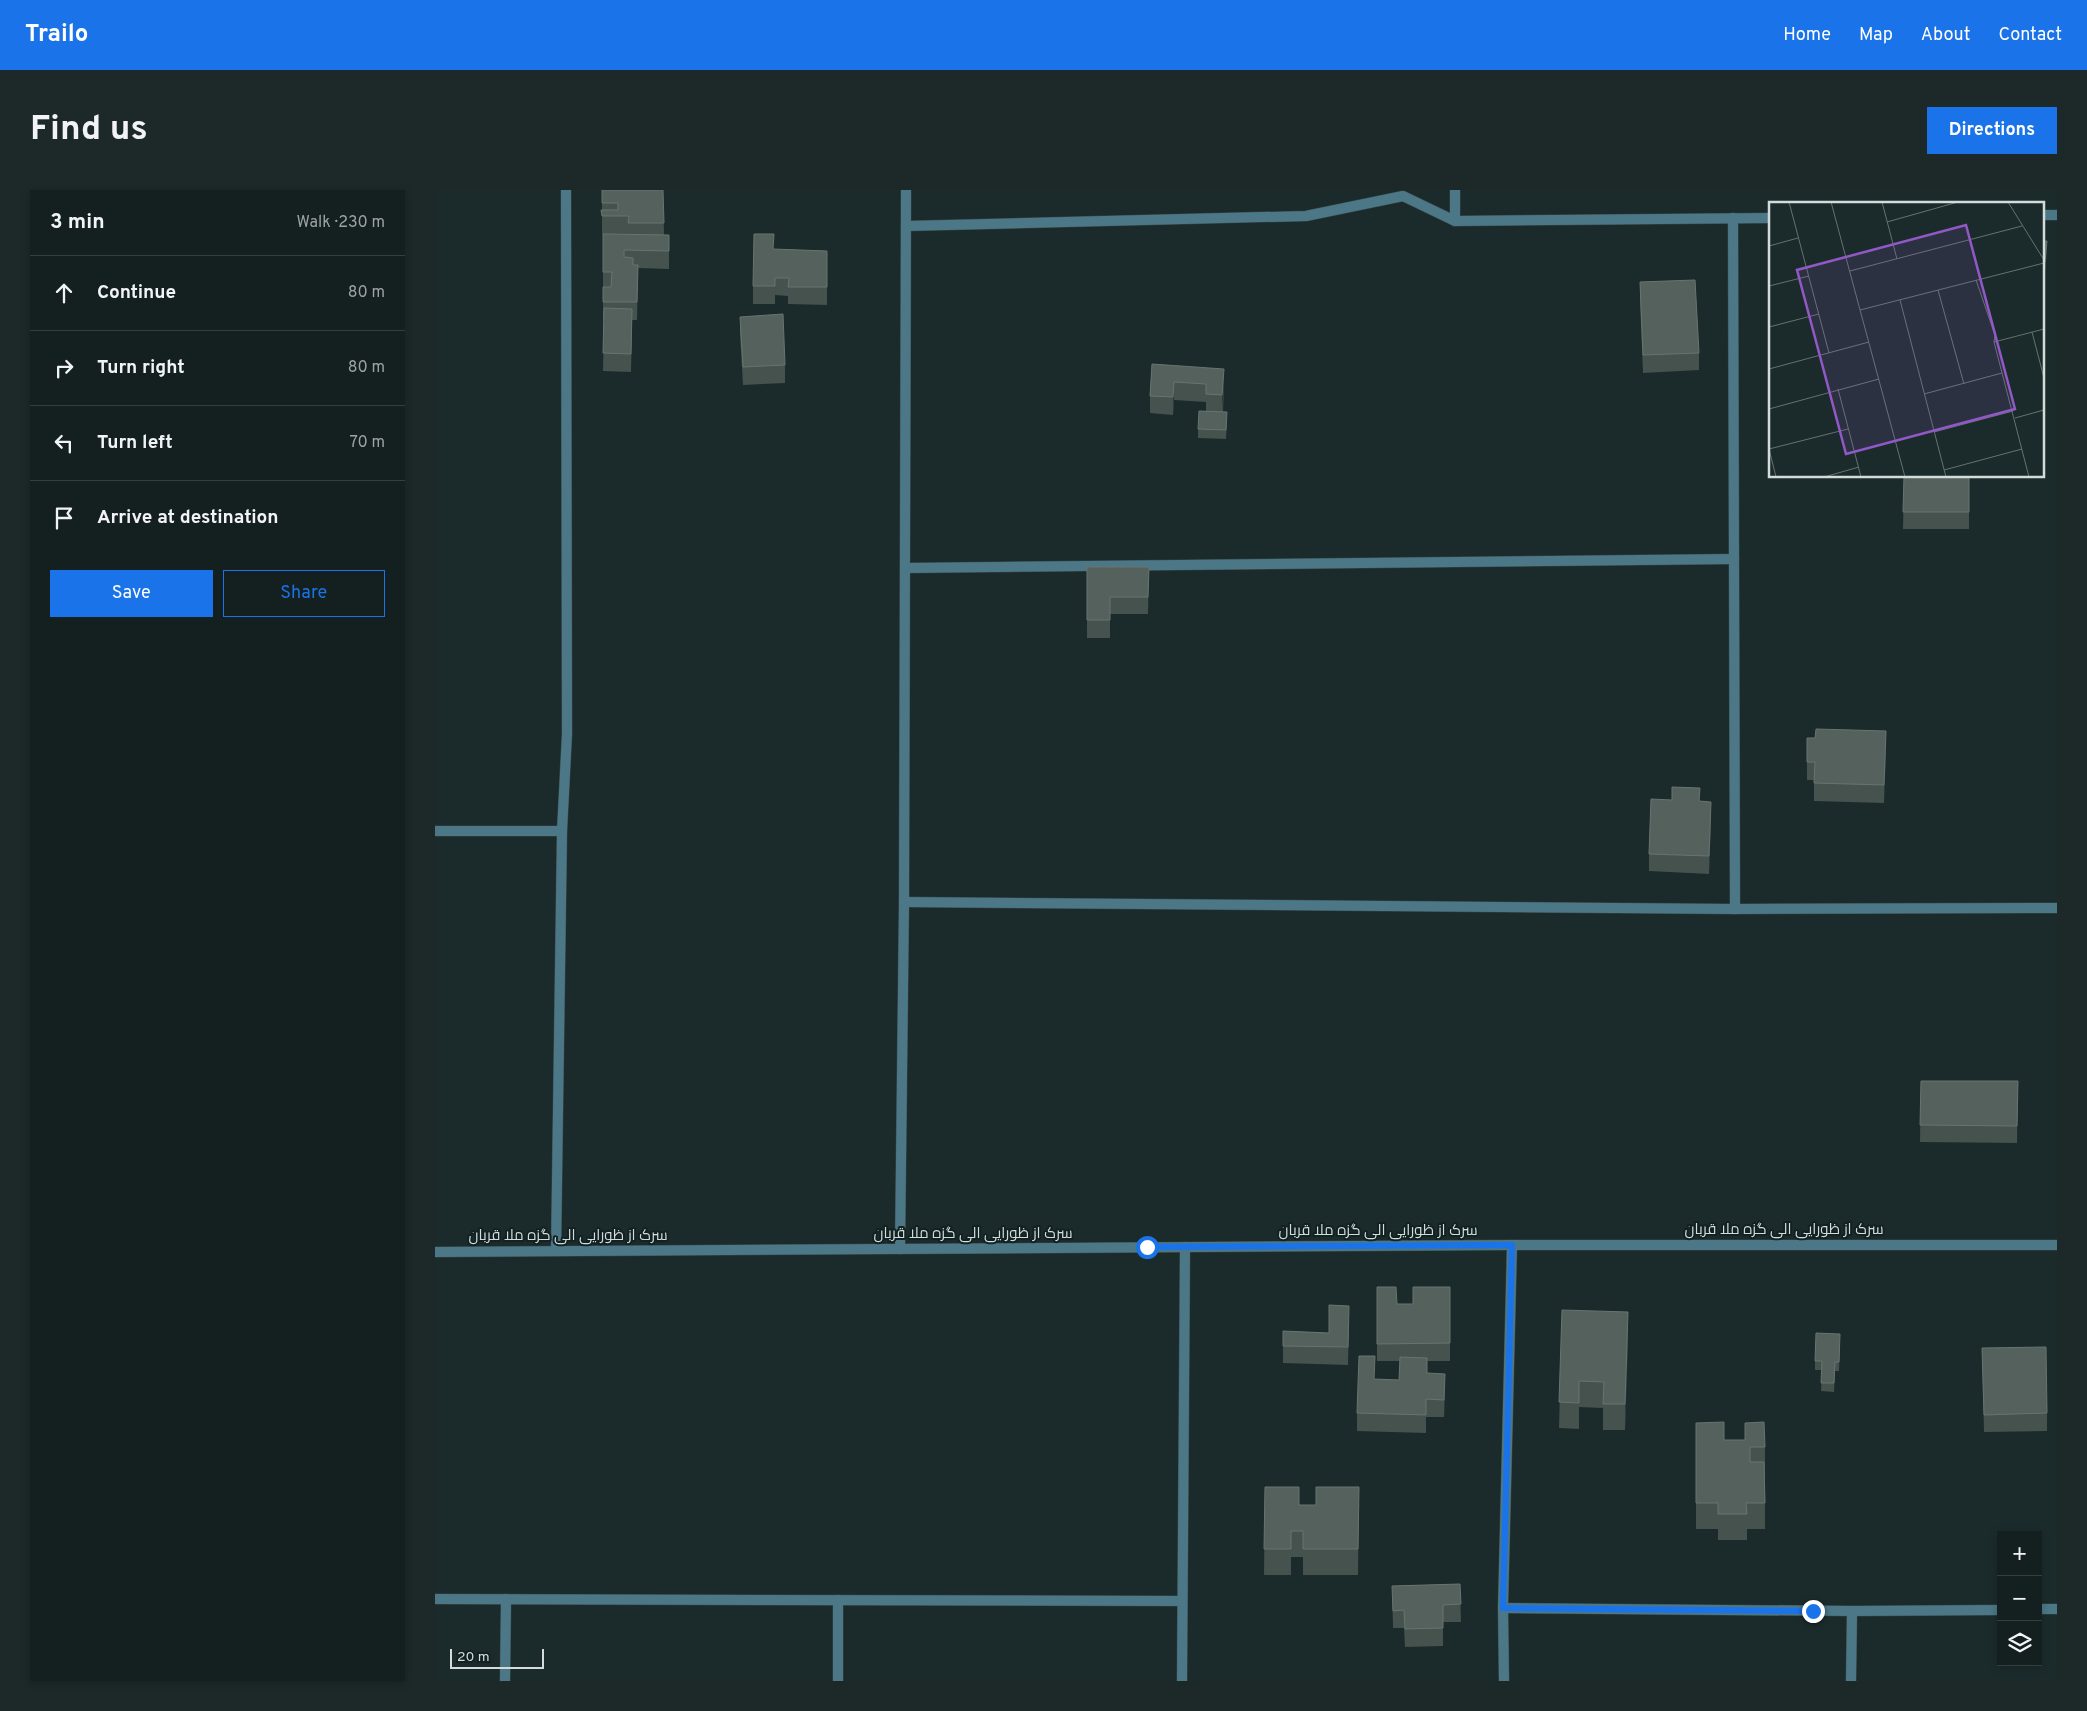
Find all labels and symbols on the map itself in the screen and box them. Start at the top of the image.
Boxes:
inset map [1769,202,2045,478]
street label: سرک از ظورایی الی گزه ملا قربان [1684,1221,1884,1240]
street label: سرک از ظورایی الی گزه ملا قربان [1278,1222,1478,1241]
street label: سرک از ظورایی الی گزه ملا قربان [873,1225,1073,1244]
street label: سرک از ظورایی الی گزه ملا قربان [468,1227,668,1246]
route start [1136,1236,1159,1259]
route end [1802,1600,1825,1623]
scale bar [450,1646,544,1669]

